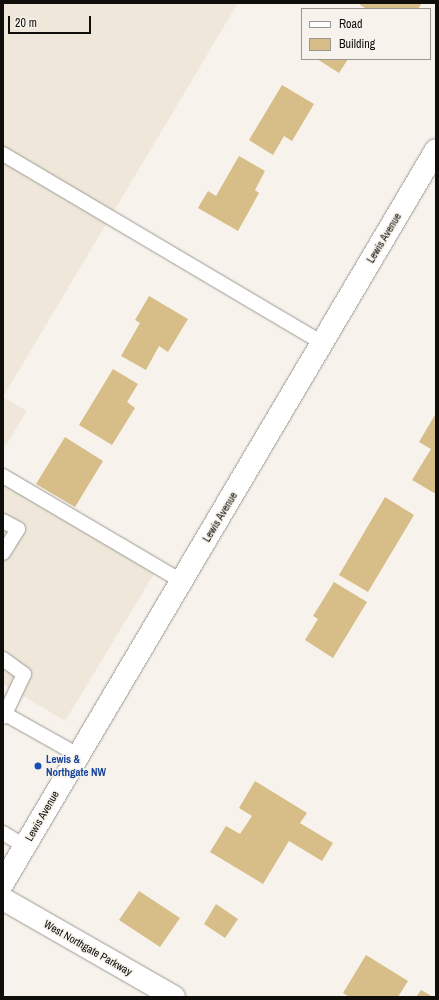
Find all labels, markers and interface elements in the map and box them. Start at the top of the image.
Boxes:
scale bar [10,8,93,34]
legend [301,8,431,60]
text: 20 m [15,15,37,31]
text: Road [339,16,363,32]
text: Building [339,36,375,52]
street label: Lewis Avenue [364,210,404,266]
street label: Lewis Avenue [200,489,240,545]
place label: Lewis & Northgate NW [46,753,106,779]
marker: Lewis & Northgate NW [33,761,43,771]
street label: Lewis Avenue [22,788,62,844]
street label: West Northgate Parkway [42,917,134,979]

